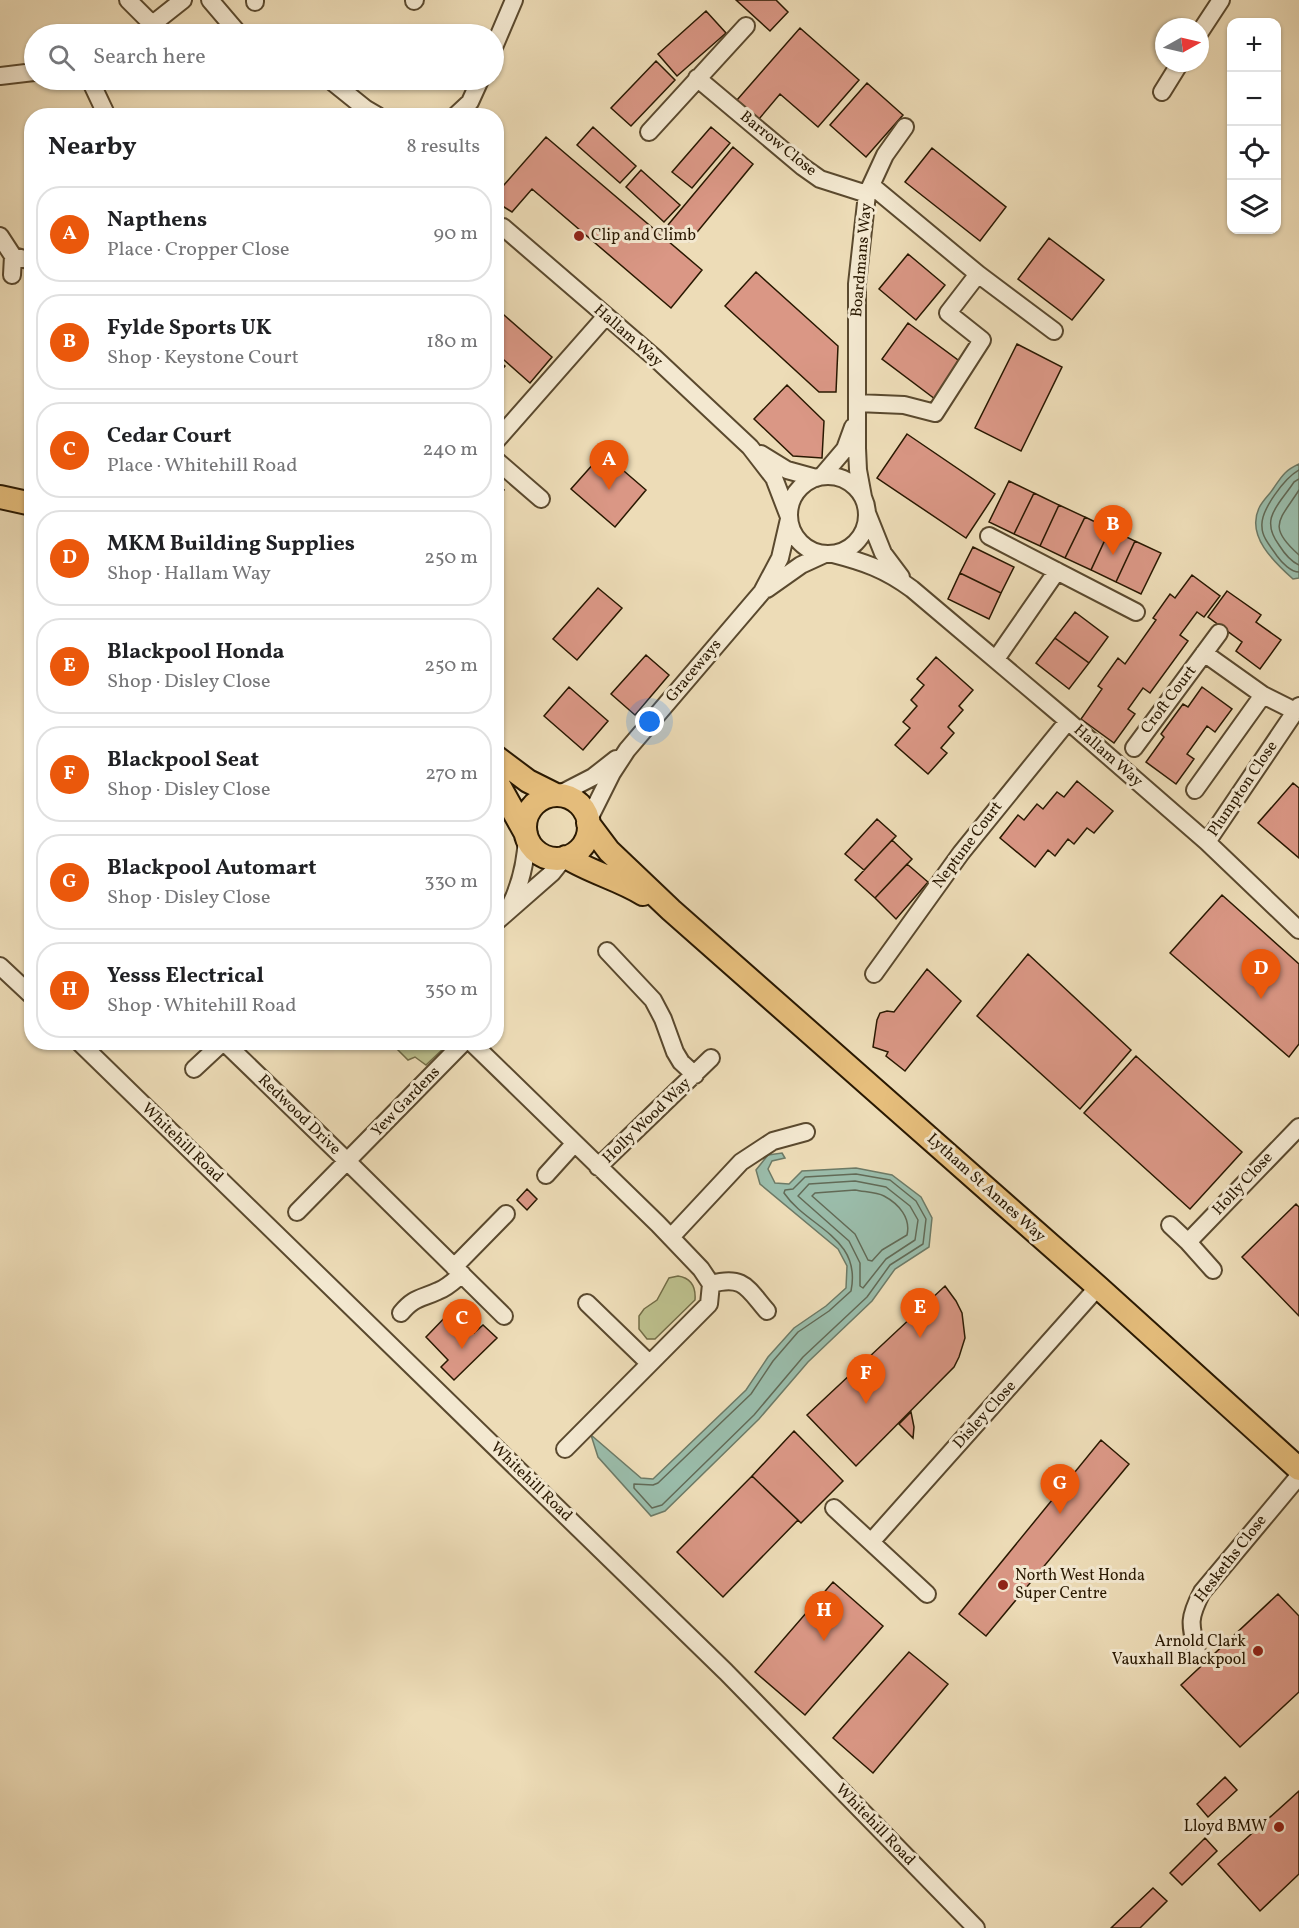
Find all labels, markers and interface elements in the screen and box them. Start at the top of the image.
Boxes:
north arrow [1155,18,1209,72]
map controls [1227,18,1281,234]
button: + [1227,18,1281,72]
search box [24,24,504,90]
icon: search [45,41,78,74]
text: Search here [93,42,206,73]
button: − [1227,72,1281,126]
street label: Barrow Close [735,106,821,182]
button: locate [1227,126,1281,180]
text: Nearby [48,129,137,165]
text: 8 results [407,133,480,161]
button: layers [1227,180,1281,234]
street label: Boardmans Way [846,202,878,318]
text: Napthens [107,205,207,236]
text: A [62,220,77,248]
text: 90 m [434,220,478,248]
place label: Clip and Climb [591,225,696,247]
marker: Clip and Climb [572,229,586,243]
text: Place · Cropper Close [107,236,289,264]
street label: Hallam Way [589,300,668,373]
text: Fylde Sports UK [107,313,272,344]
text: B [63,328,76,356]
text: 180 m [426,328,478,356]
text: Shop · Keystone Court [107,344,299,372]
text: Cedar Court [107,421,232,452]
text: C [63,436,76,464]
text: 240 m [423,436,478,464]
pin: A [590,440,628,490]
text: Place · Whitehill Road [107,452,297,480]
pin: B [1094,506,1132,555]
text: MKM Building Supplies [107,529,355,560]
text: D [62,544,77,572]
text: 250 m [424,544,478,572]
text: Shop · Hallam Way [107,560,271,588]
street label: Graceways [661,635,727,707]
text: Blackpool Honda [107,637,285,668]
text: E [63,652,76,680]
text: 250 m [424,652,478,680]
street label: Croft Court [1136,661,1202,739]
text: Shop · Disley Close [107,668,270,696]
your location [635,707,664,736]
street label: Hallam Way [1069,720,1148,793]
street label: Plumpton Close [1203,737,1283,841]
text: Blackpool Seat [107,745,259,776]
text: F [64,760,75,788]
text: 270 m [425,760,478,788]
text: Shop · Disley Close [107,776,270,804]
street label: Neptune Court [928,797,1008,893]
text: Blackpool Automart [107,853,316,884]
text: G [62,868,77,896]
text: 330 m [424,868,478,896]
text: Shop · Disley Close [107,884,270,912]
pin: D [1242,950,1280,999]
text: Yesss Electrical [107,961,264,992]
text: H [62,976,77,1004]
text: 350 m [425,976,478,1004]
text: Shop · Whitehill Road [107,992,297,1020]
street label: Yew Gardens [367,1062,445,1142]
street label: Redwood Drive [253,1070,345,1160]
street label: Holly Wood Way [598,1073,696,1169]
street label: Whitehill Road [136,1098,228,1188]
street label: Lytham St Annes Way [922,1129,1051,1248]
street label: Holly Close [1208,1147,1278,1221]
pin: E [900,1288,940,1338]
pin: C [442,1300,482,1349]
pin: F [846,1354,886,1404]
street label: Disley Close [948,1376,1022,1454]
street label: Whitehill Road [485,1437,577,1527]
pin: G [1040,1464,1080,1514]
street label: Heskeths Close [1190,1510,1272,1608]
place label: North West Honda Super Centre [1015,1565,1145,1605]
marker: North West Honda Super Centre [996,1578,1010,1592]
pin: H [804,1592,844,1641]
place label: Arnold Clark Vauxhall Blackpool [1112,1631,1246,1671]
marker: Arnold Clark Vauxhall Blackpool [1251,1644,1265,1658]
street label: Whitehill Road [830,1779,920,1871]
place label: Lloyd BMW [1184,1816,1267,1838]
marker: Lloyd BMW [1272,1820,1286,1834]

